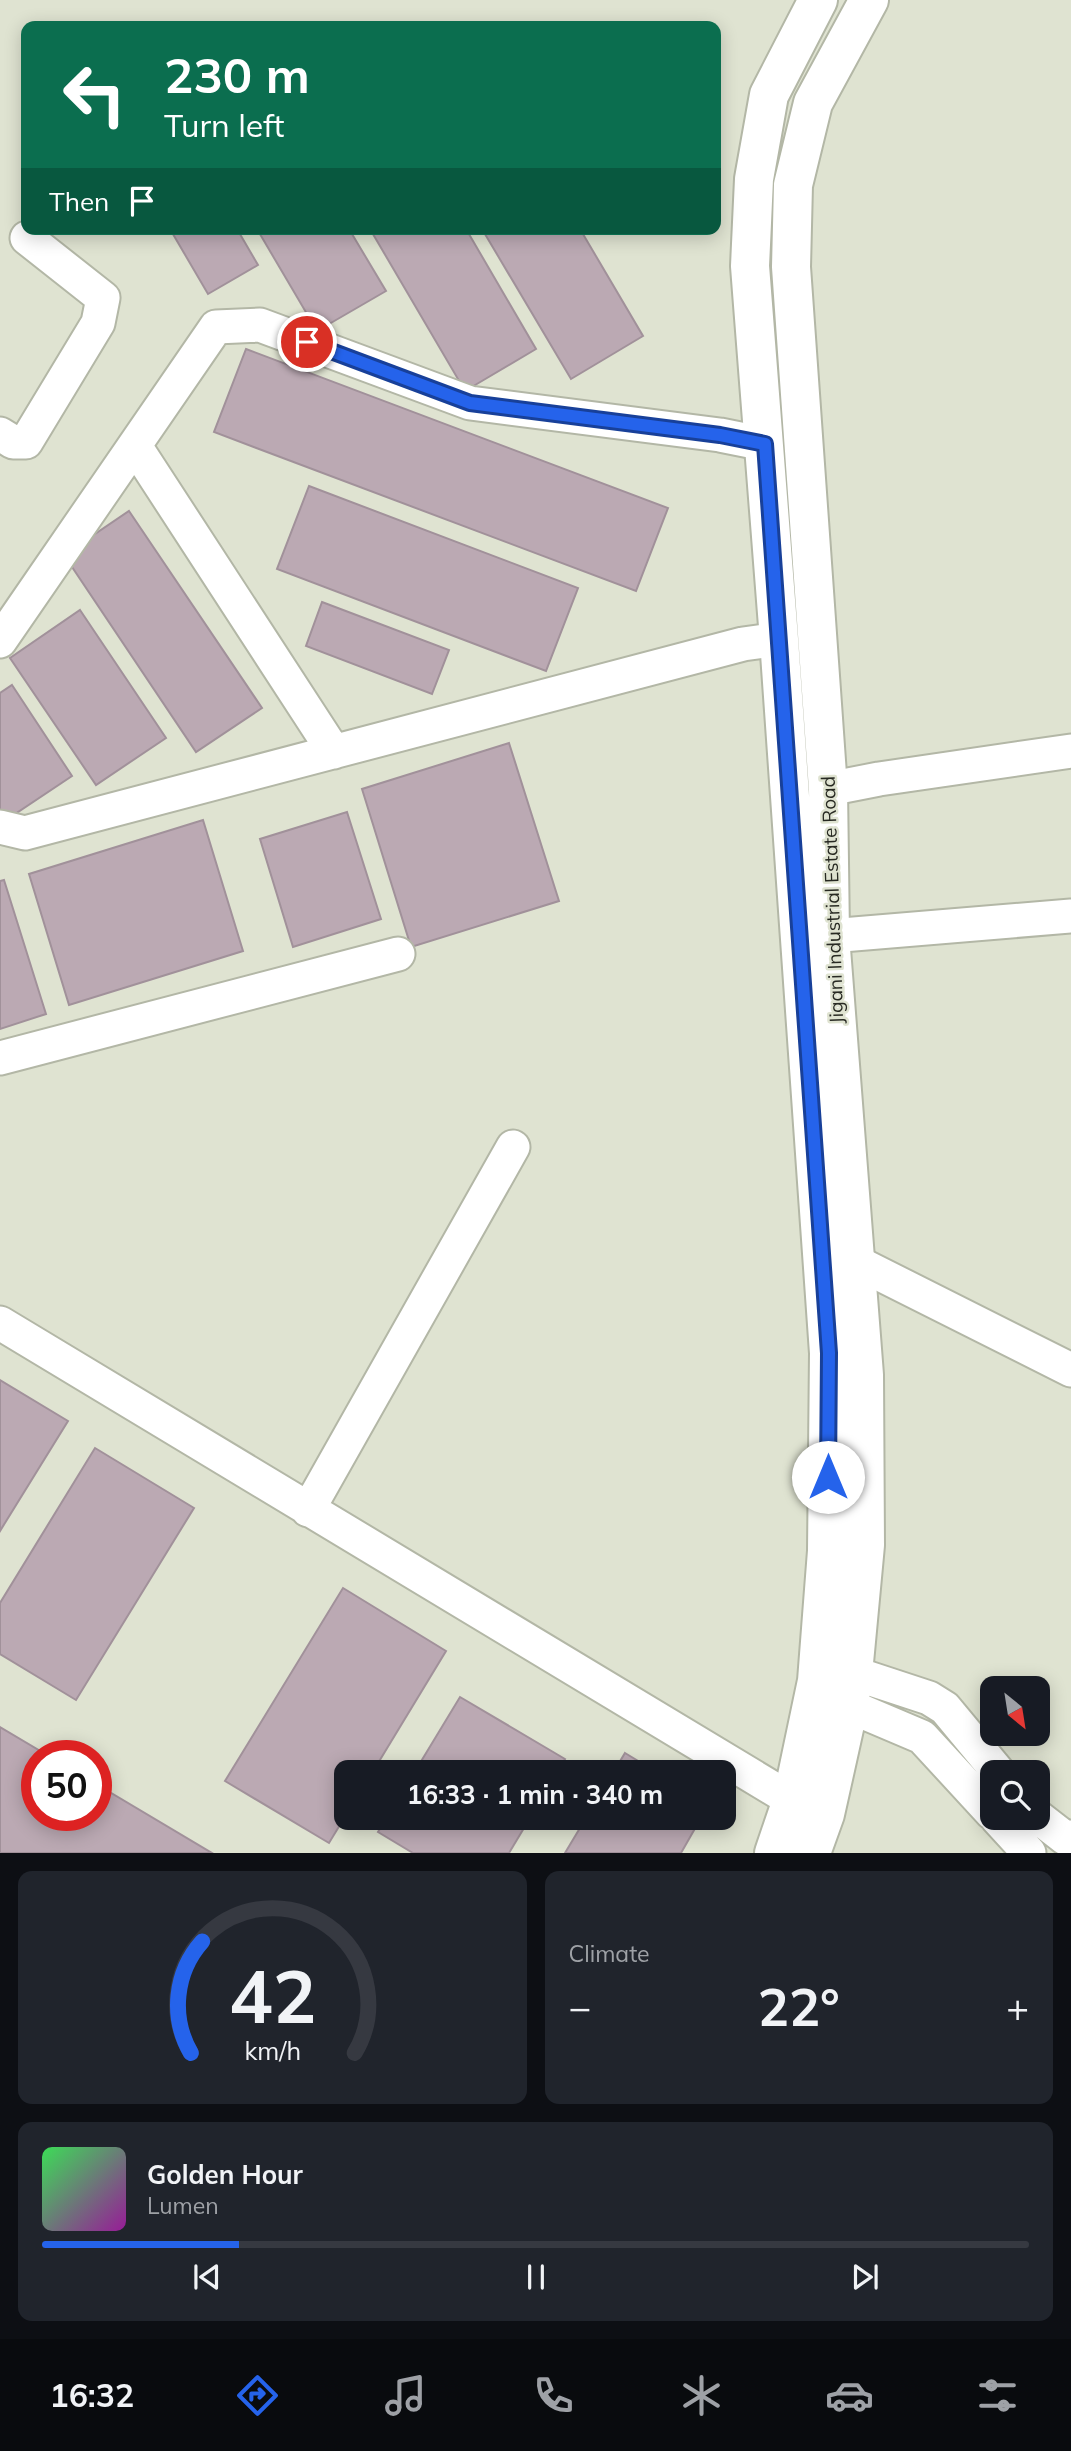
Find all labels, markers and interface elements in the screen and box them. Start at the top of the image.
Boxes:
text: 230 m [164,44,310,105]
icon: left [49,49,140,140]
text: Turn left [164,105,284,145]
icon: arrive [123,182,161,220]
text: Then [49,185,109,218]
pin [277,312,337,372]
icon: arrive [288,323,326,361]
street label: Jigani Industrial Estate Road [816,776,848,1024]
position arrow [791,1440,865,1514]
north arrow [980,1676,1050,1746]
map controls [980,1676,1050,1830]
speed limit sign: 50 [21,1740,112,1831]
button: search [980,1760,1050,1830]
text: 16:33 · 1 min · 340 m [407,1778,663,1811]
text: Climate [569,1939,650,1968]
text: 42 [229,1951,316,2042]
text: 22° [758,1974,840,2039]
text: − [569,1983,591,2031]
text: + [1006,1983,1029,2031]
text: km/h [244,2035,301,2066]
text: Golden Hour [147,2158,303,2191]
text: Lumen [147,2191,219,2220]
icon: previous [188,2258,226,2296]
icon: pause [517,2258,555,2296]
icon: next [846,2258,884,2296]
icon: directions [233,2371,282,2420]
icon: music [381,2371,430,2420]
icon: phone [529,2371,578,2420]
icon: climate [677,2371,726,2420]
icon: car [825,2371,874,2420]
icon: filters [973,2371,1022,2420]
text: 16:32 [49,2375,134,2415]

